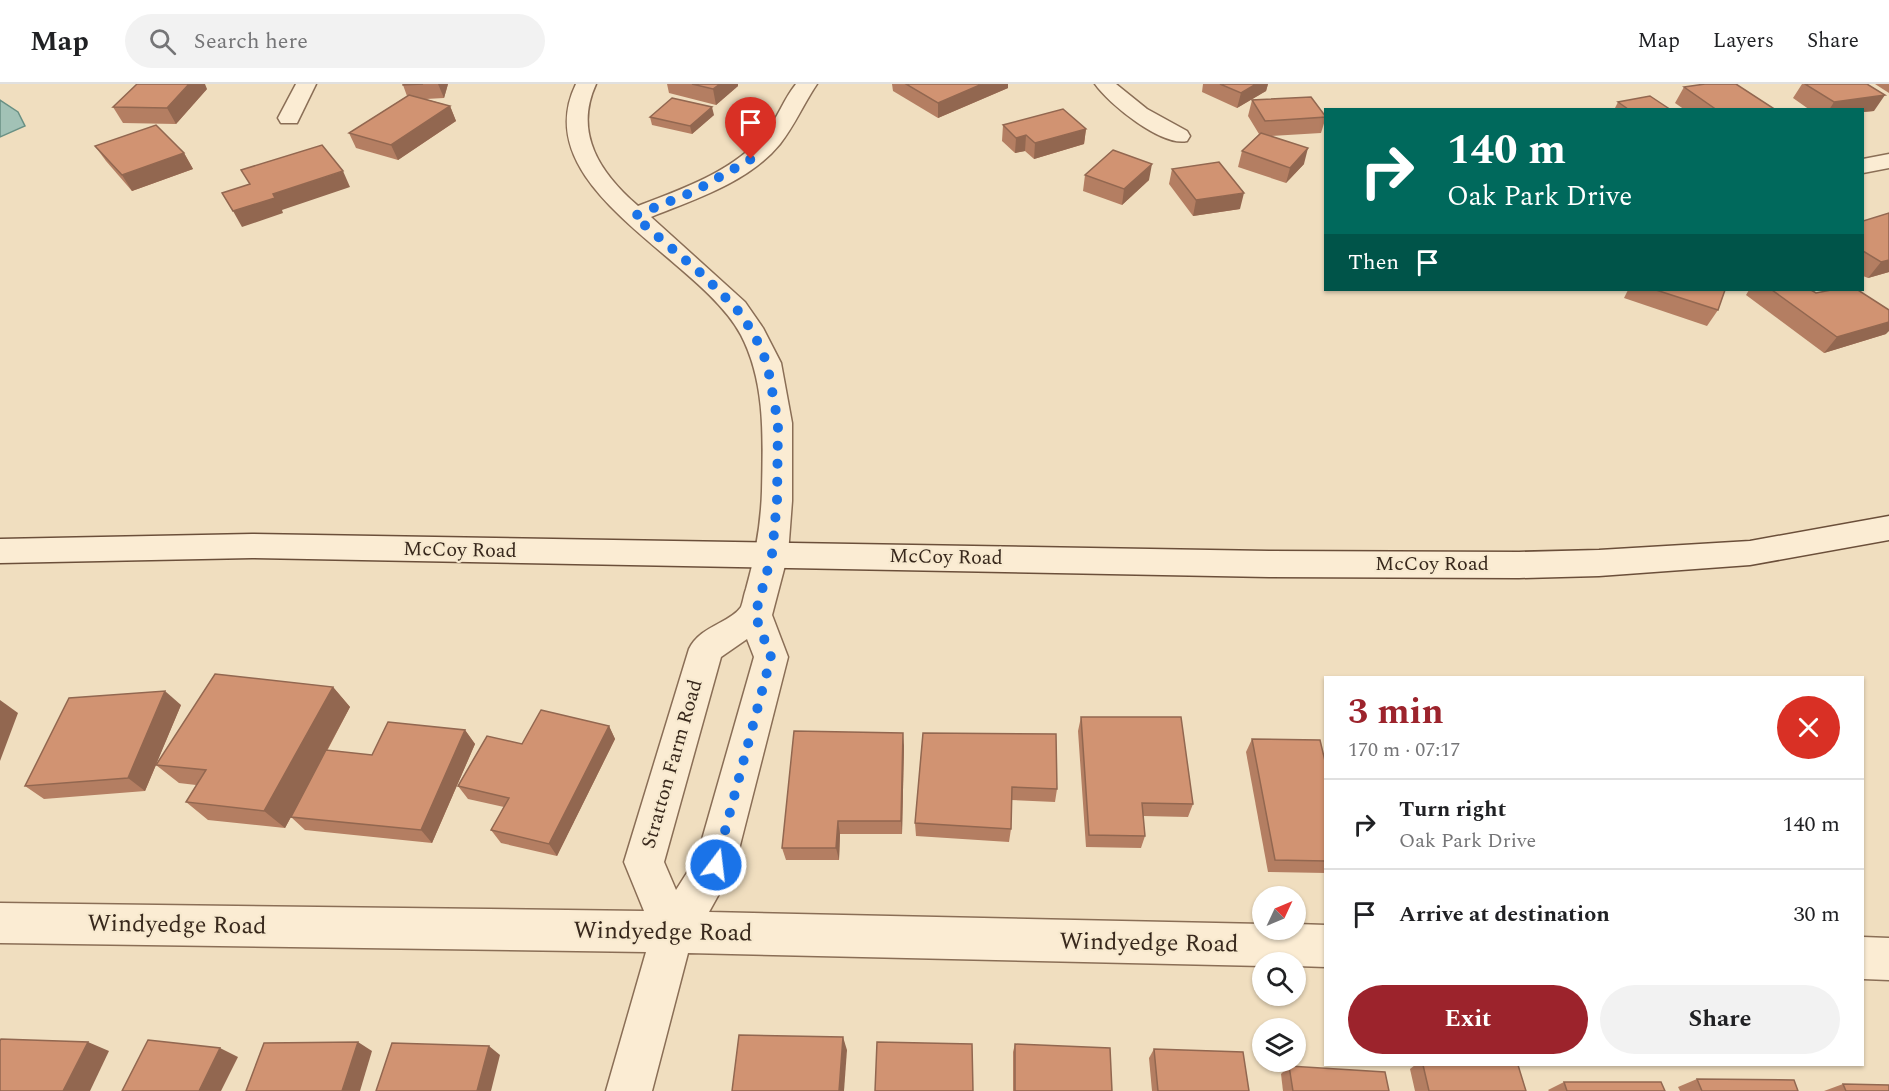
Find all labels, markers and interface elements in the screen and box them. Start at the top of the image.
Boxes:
search box [125,14,545,68]
text: Map [30,20,89,63]
icon: search [146,25,179,58]
text: Search here [194,25,308,58]
text: Map [1638,25,1680,57]
text: Layers [1713,25,1774,57]
text: Share [1807,25,1859,57]
pin [725,97,776,159]
icon: arrive [734,106,767,139]
text: 140 m [1447,119,1566,182]
icon: right [1348,132,1426,210]
text: Oak Park Drive [1447,176,1632,218]
text: Then [1348,246,1399,279]
icon: arrive [1411,246,1444,279]
street label: McCoy Road [403,534,517,566]
street label: McCoy Road [889,541,1003,573]
street label: McCoy Road [1375,549,1489,579]
street label: Stratton Farm Road [634,676,710,852]
text: 3 min [1348,685,1444,740]
button: close [1777,696,1840,759]
text: 170 m · 07:17 [1348,735,1460,765]
text: Turn right [1399,793,1506,826]
icon: right [1348,808,1381,841]
text: 140 m [1783,808,1840,841]
text: Oak Park Drive [1399,826,1536,856]
position arrow [684,833,748,897]
north arrow [1252,886,1306,940]
map controls [1252,886,1306,1072]
icon: arrive [1348,898,1381,931]
text: Arrive at destination [1399,898,1610,931]
text: 30 m [1794,898,1840,931]
street label: Windyedge Road [87,905,267,945]
street label: Windyedge Road [573,912,753,952]
street label: Windyedge Road [1059,923,1239,963]
button: search [1252,952,1306,1006]
button: Exit [1348,985,1588,1054]
button: Share [1600,985,1840,1054]
button: layers [1252,1018,1306,1072]

